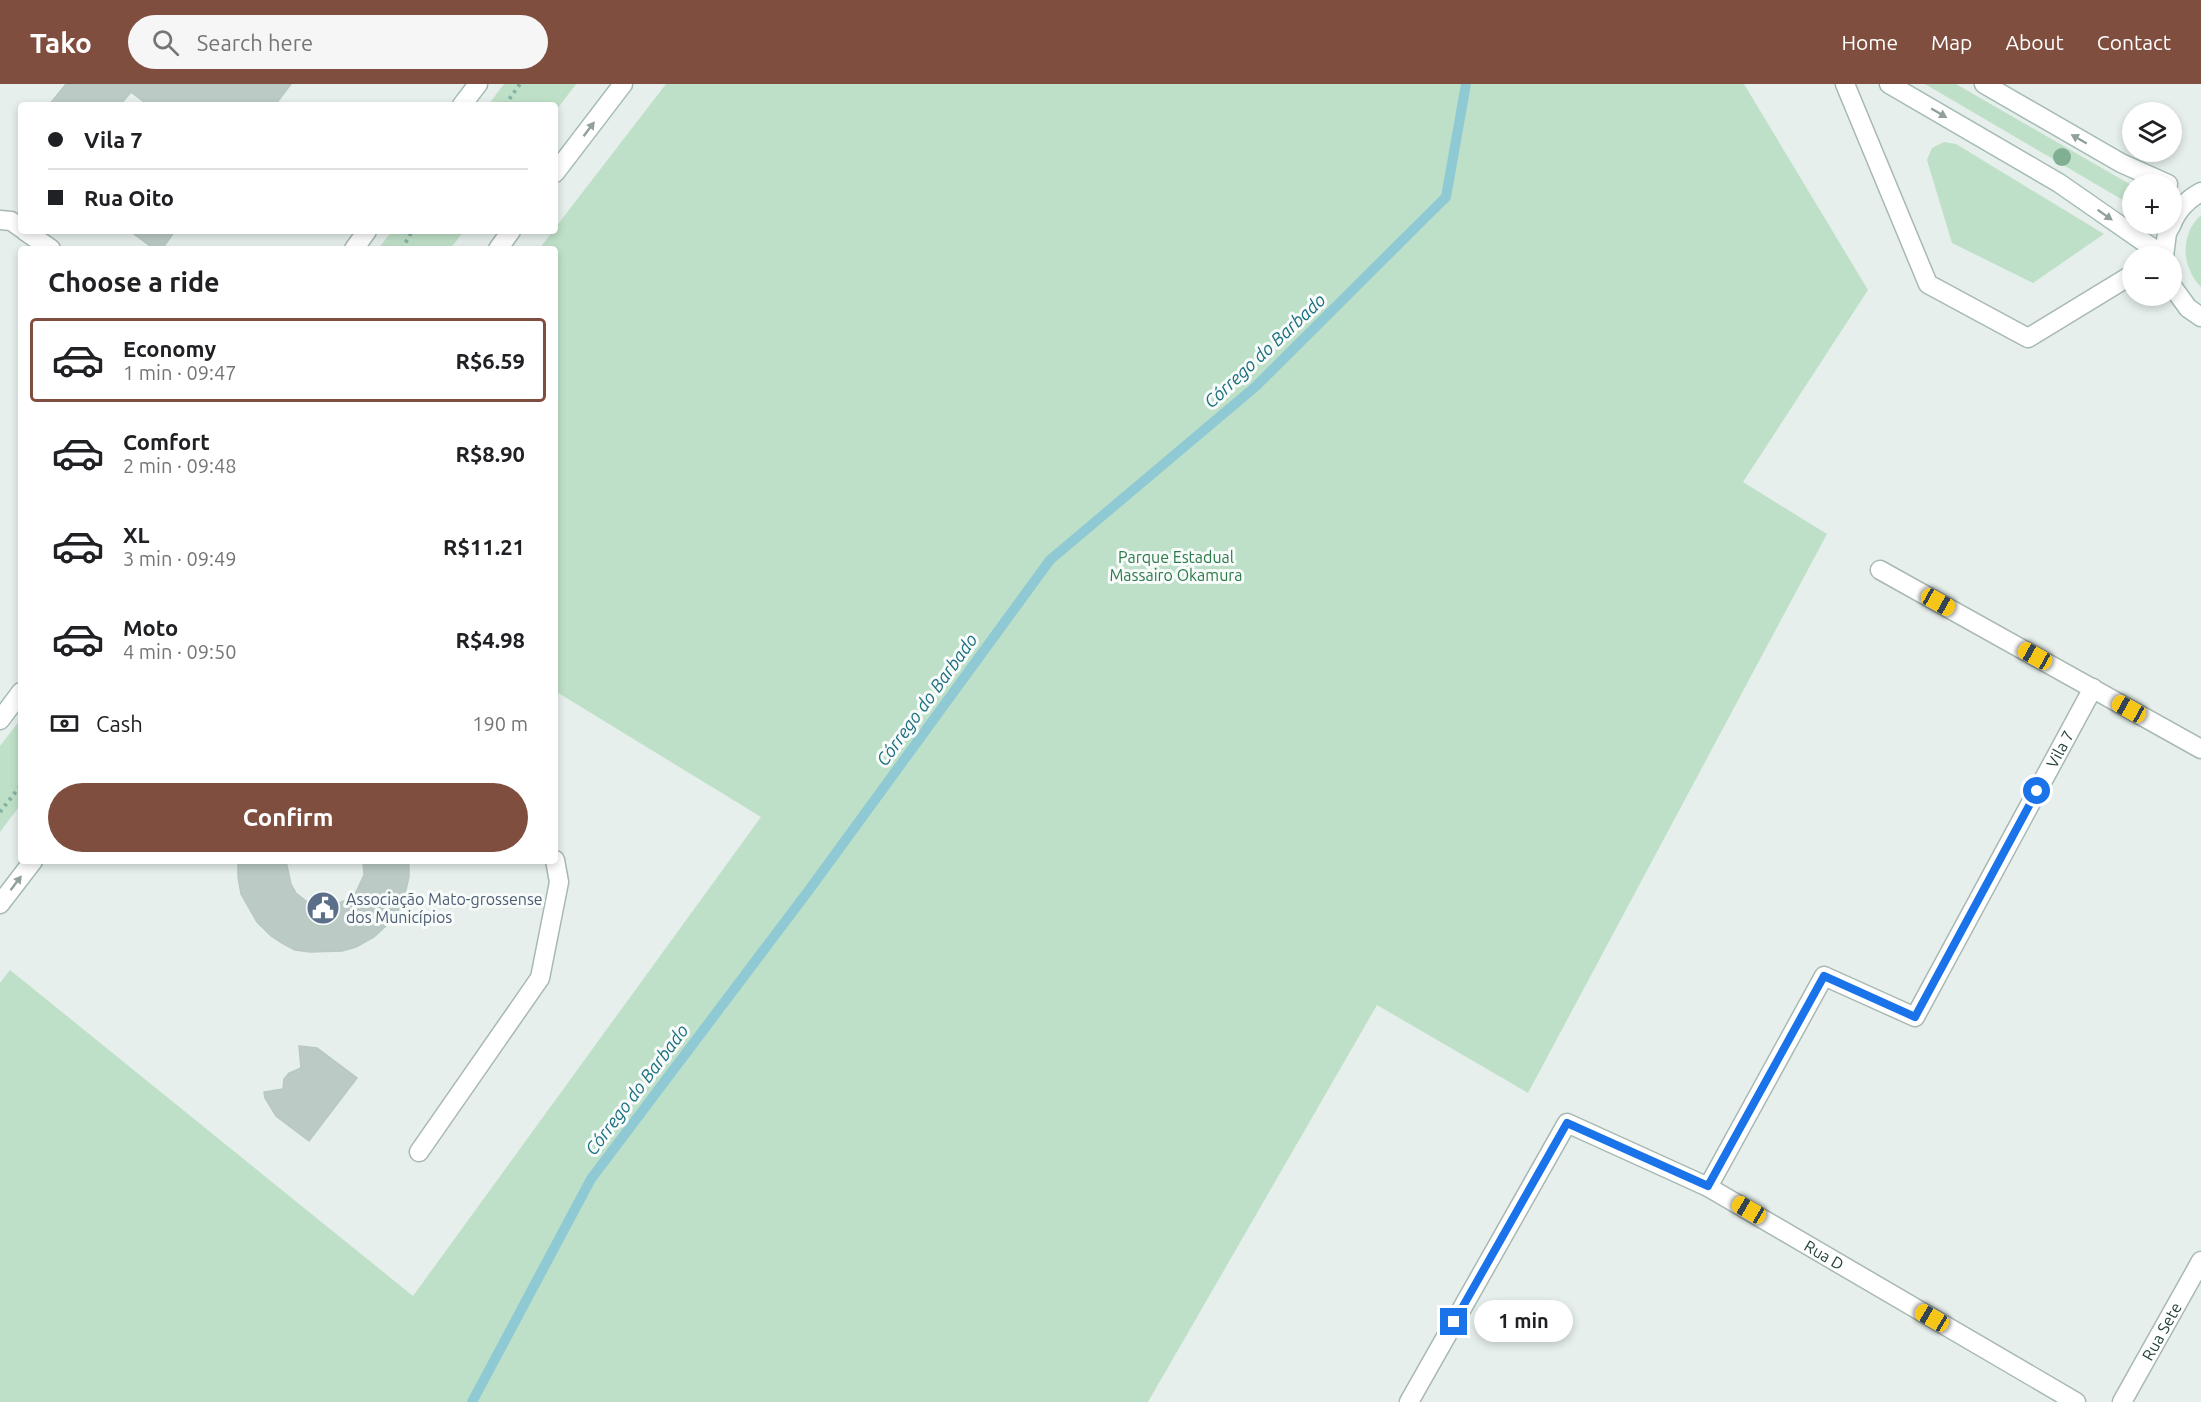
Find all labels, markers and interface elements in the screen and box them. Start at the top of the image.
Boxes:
search box [128,15,548,69]
icon: search [149,26,182,59]
text: Tako [30,27,92,58]
text: Search here [197,30,313,55]
text: Home [1841,30,1898,54]
text: Map [1931,30,1972,54]
text: About [2005,30,2064,54]
text: Contact [2097,30,2171,54]
map controls [2122,102,2182,306]
button: layers [2122,102,2182,162]
one-way arrow [1931,108,1947,119]
one-way arrow [583,121,595,137]
text: Vila 7 [84,127,143,152]
one-way arrow [2070,134,2087,144]
button: + [2122,174,2182,234]
text: Rua Oito [84,185,174,210]
one-way arrow [2097,209,2113,221]
button: − [2122,246,2182,306]
text: Choose a ride [48,267,220,297]
water label: Córrego do Barbado [1200,289,1329,411]
icon: car [51,333,105,387]
text: Economy [123,336,216,361]
text: R$6.59 [456,348,525,373]
text: 1 min · 09:47 [123,361,237,384]
icon: car [51,426,105,480]
text: Comfort [123,429,210,454]
text: R$8.90 [456,441,525,466]
text: 2 min · 09:48 [123,454,237,477]
icon: car [51,519,105,573]
text: XL [123,522,150,547]
text: R$11.21 [443,534,525,559]
text: 3 min · 09:49 [123,547,237,570]
park label: Parque Estadual Massairo Okamura [1109,548,1243,584]
car [1918,585,1958,619]
icon: car [51,612,105,666]
text: Moto [123,615,178,640]
text: R$4.98 [456,627,525,652]
water label: Córrego do Barbado [872,629,981,769]
car [2015,639,2055,673]
text: 4 min · 09:50 [123,640,237,663]
car [2109,692,2149,726]
icon: cash [48,707,81,740]
text: Cash [96,711,143,736]
text: 190 m [472,712,528,735]
street label: Vila 7 [2042,728,2077,771]
route start [2023,777,2050,804]
button: Confirm [48,783,528,852]
one-way arrow [10,875,22,890]
public building icon: Associação Mato-grossense dos Municípios [305,890,341,926]
place label: Associação Mato-grossense dos Municípios [346,890,543,926]
water label: Córrego do Barbado [581,1020,692,1159]
car [1729,1193,1769,1227]
street label: Rua D [1801,1236,1847,1273]
street label: Rua Sete [2138,1299,2185,1363]
callout: 1 min [1475,1301,1574,1343]
car [1912,1301,1952,1335]
route end [1440,1308,1467,1335]
text: 1 min [1498,1309,1549,1332]

